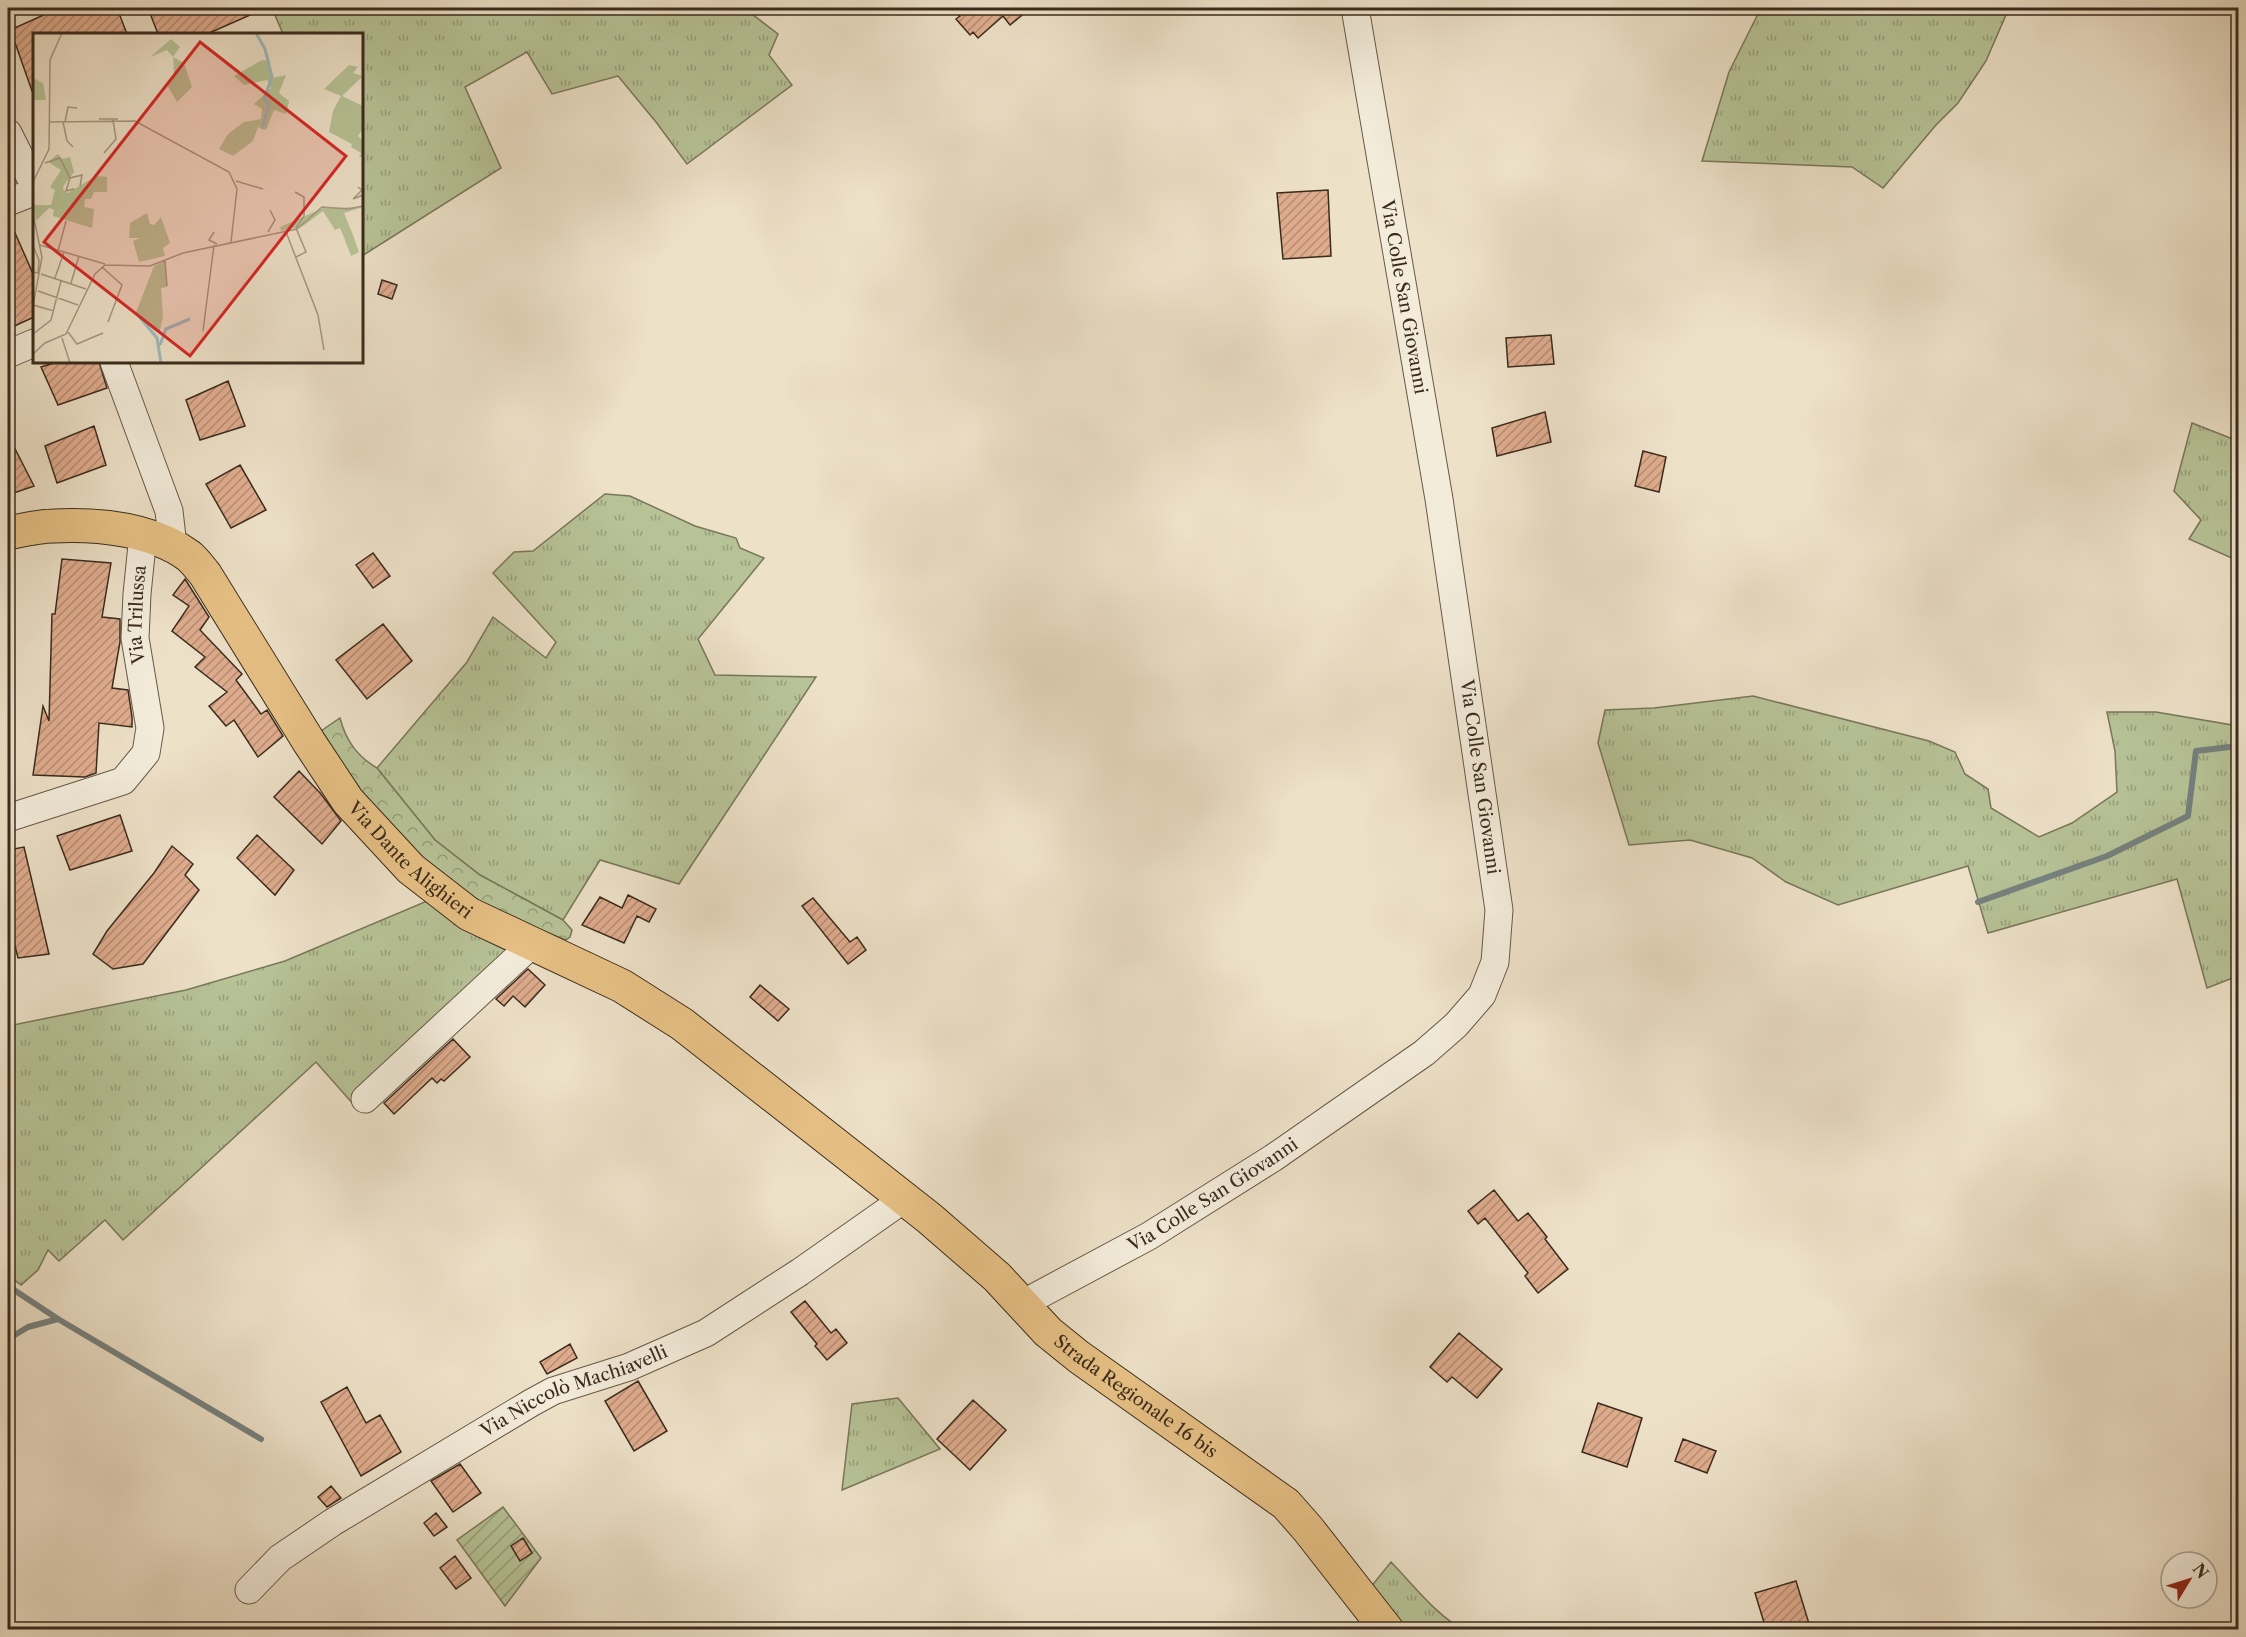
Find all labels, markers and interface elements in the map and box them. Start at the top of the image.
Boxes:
inset map [33,33,363,363]
street label: Via Colle San Giovanni [1376,197,1432,396]
street label: Via Trilussa [124,564,151,667]
street label: Via Colle San Giovanni [1455,677,1505,876]
street label: Via Dante Alighieri [343,797,477,924]
street label: Via Colle San Giovanni [1123,1133,1303,1257]
street label: Strada Regionale 16 bis [1049,1330,1222,1463]
street label: Via Niccolò Machiavelli [476,1340,671,1442]
north arrow [2159,1550,2219,1610]
text: N [2189,1559,2213,1582]

